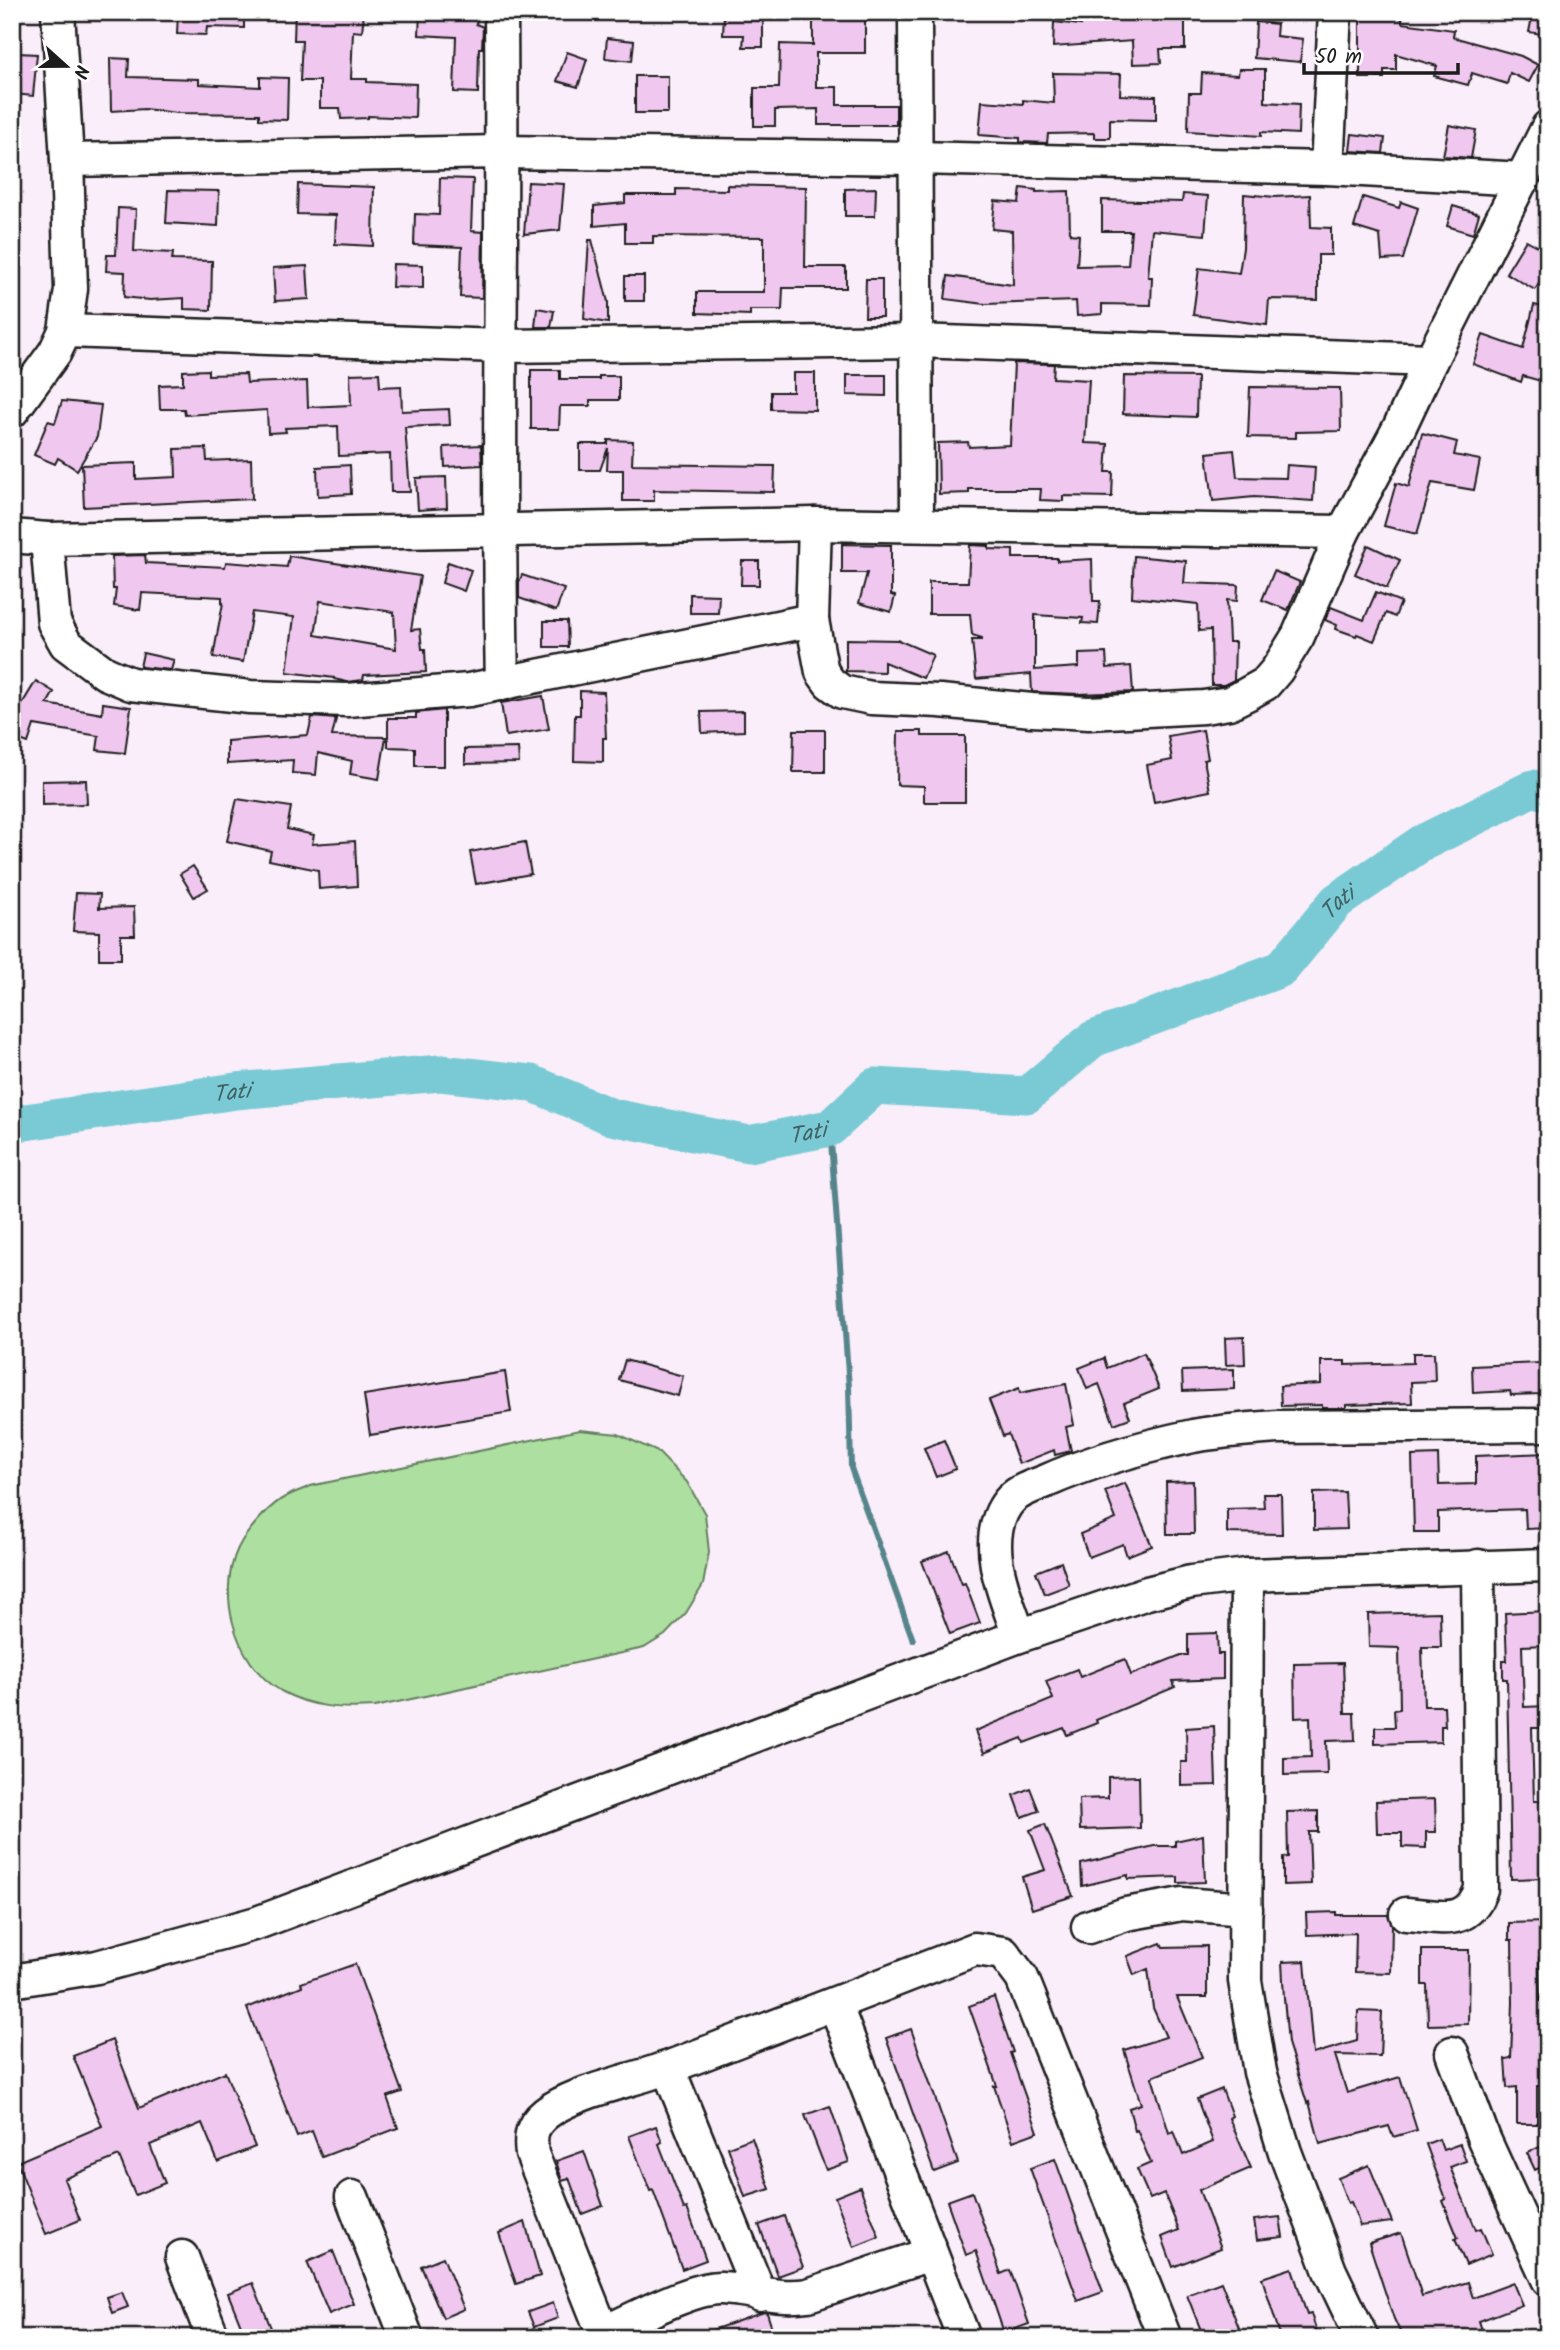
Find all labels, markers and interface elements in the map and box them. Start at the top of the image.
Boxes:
north arrow [32,32,102,102]
scale bar [1304,32,1458,76]
text: 50 m [1315,41,1362,74]
text: N [64,60,96,82]
water label: Tati [1312,875,1367,929]
water label: Tati [211,1073,257,1114]
water label: Tati [786,1112,834,1156]

